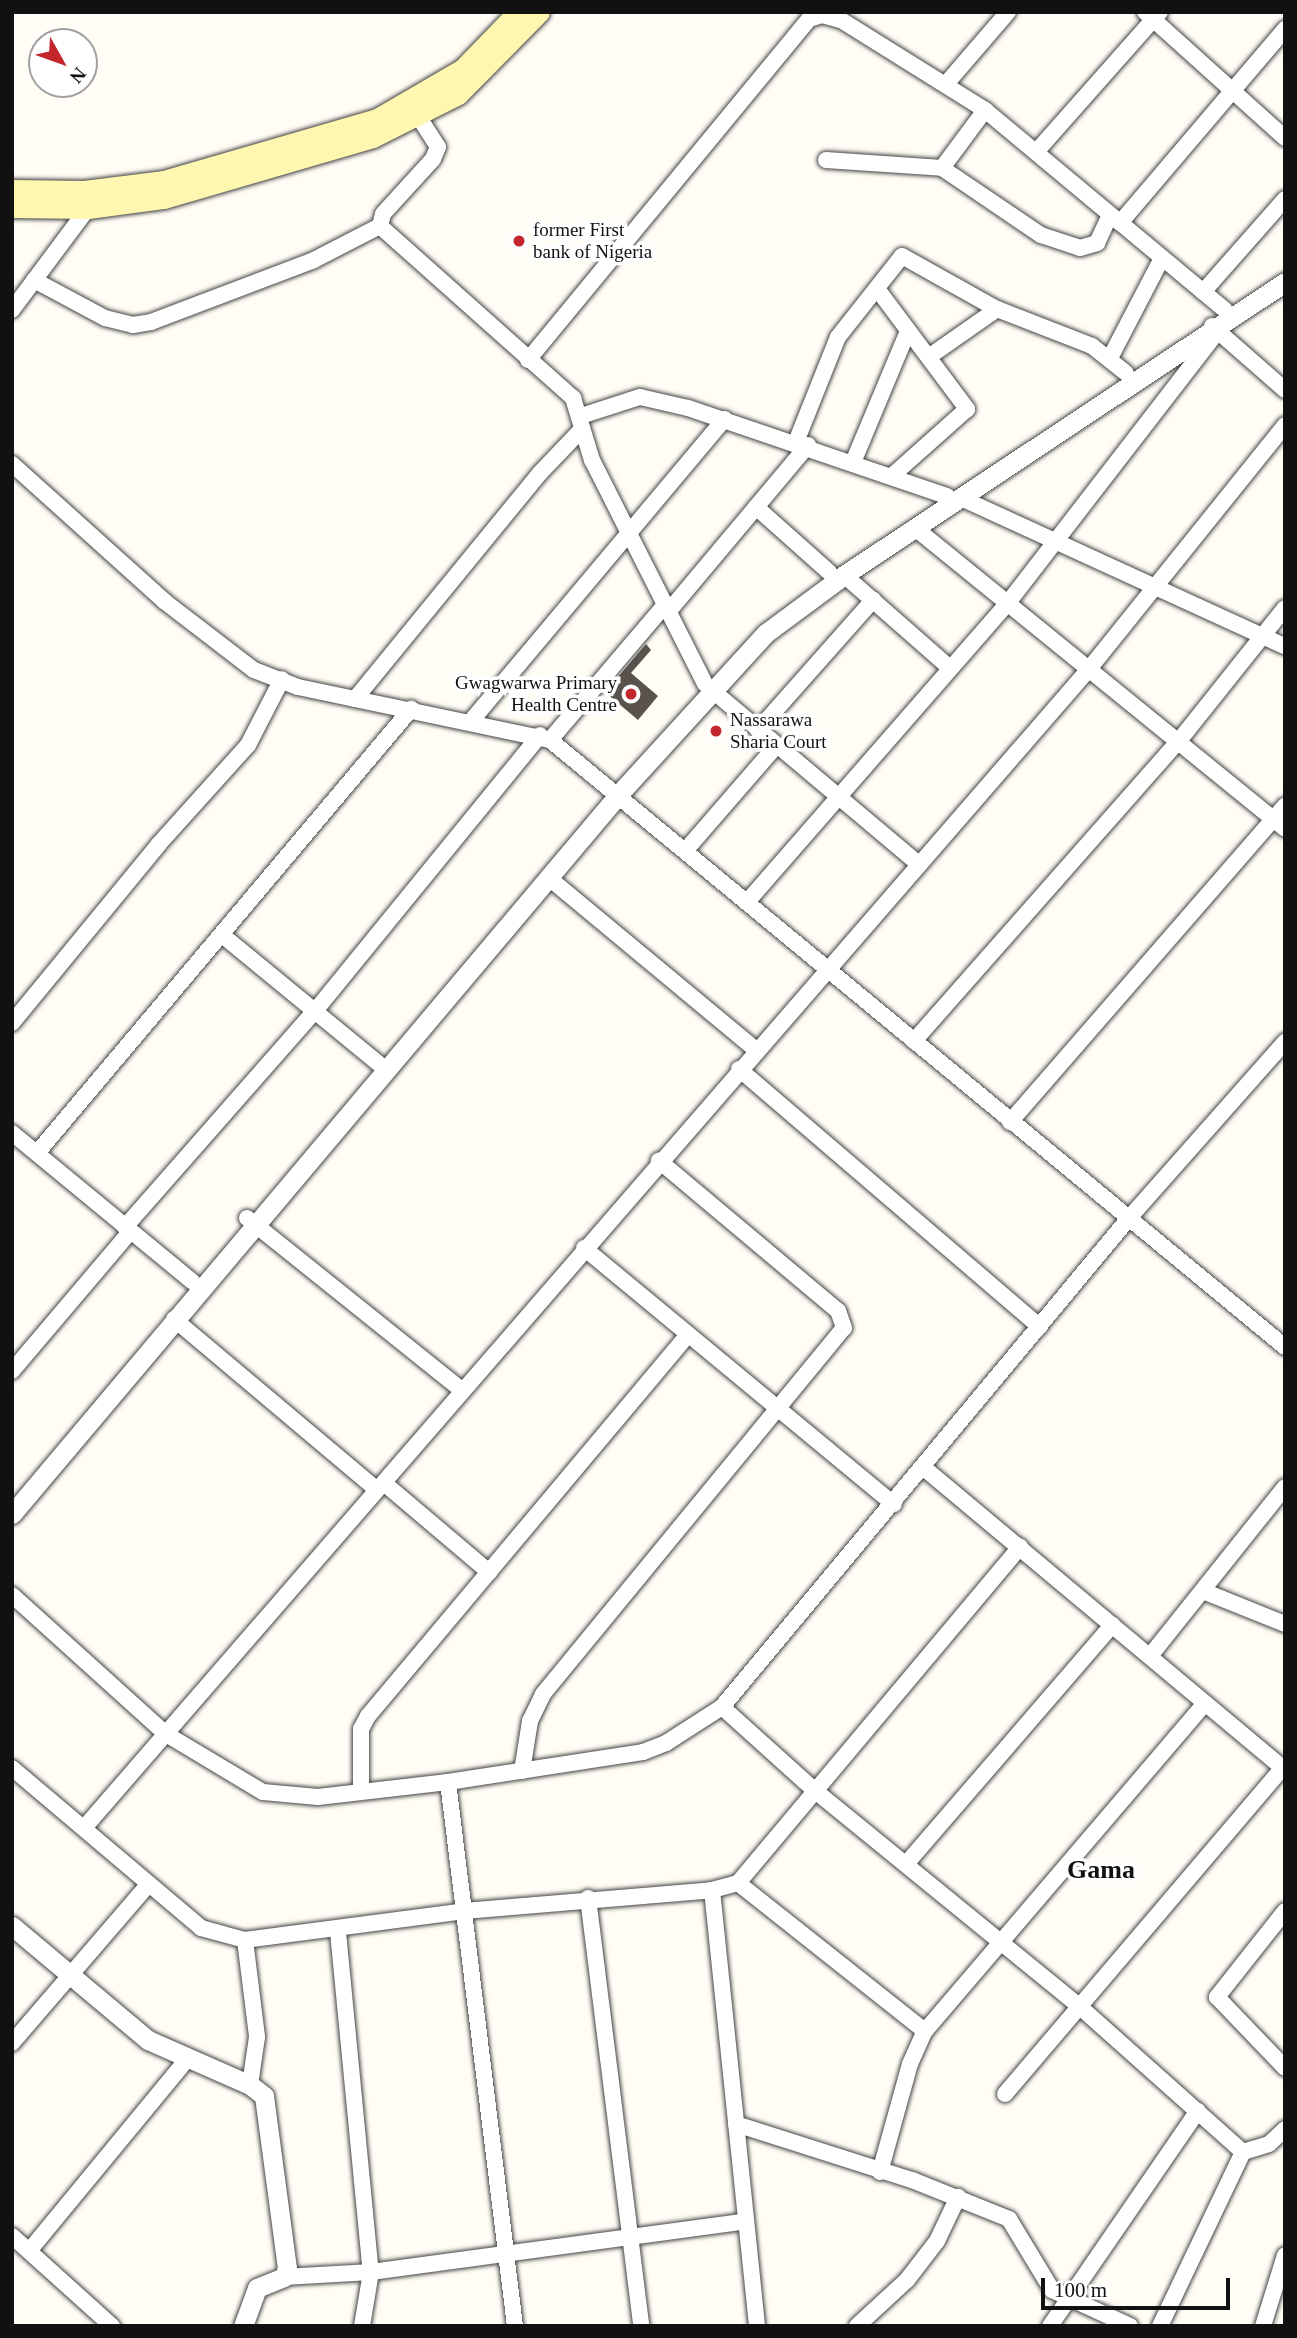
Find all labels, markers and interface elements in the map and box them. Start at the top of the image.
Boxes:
north arrow [28,28,98,98]
text: N [65,64,90,88]
place label: former First bank of Nigeria [533,219,652,263]
marker: former First bank of Nigeria [511,233,527,249]
place label: Gwagwarwa Primary Health Centre [455,672,617,716]
marker: Gwagwarwa Primary Health Centre [623,686,639,702]
place label: Nassarawa Sharia Court [730,709,827,753]
marker: Nassarawa Sharia Court [708,723,724,739]
district label: Gama [1067,1854,1135,1886]
scale bar [1045,2264,1234,2308]
text: 100 m [1054,2278,1107,2302]

